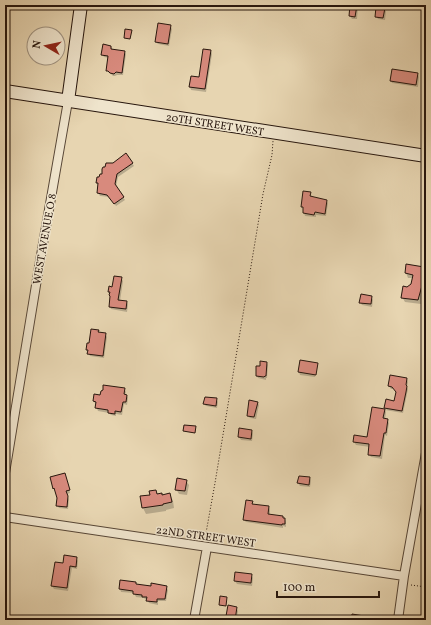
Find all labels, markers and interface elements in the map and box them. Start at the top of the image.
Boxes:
north arrow [26,26,66,66]
text: N [30,40,46,50]
street label: 20TH STREET WEST [165,110,265,141]
street label: WEST AVENUE O 8 [30,192,61,286]
street label: 22ND STREET WEST [155,523,257,552]
scale bar [277,573,379,599]
text: 100 m [283,580,316,596]

